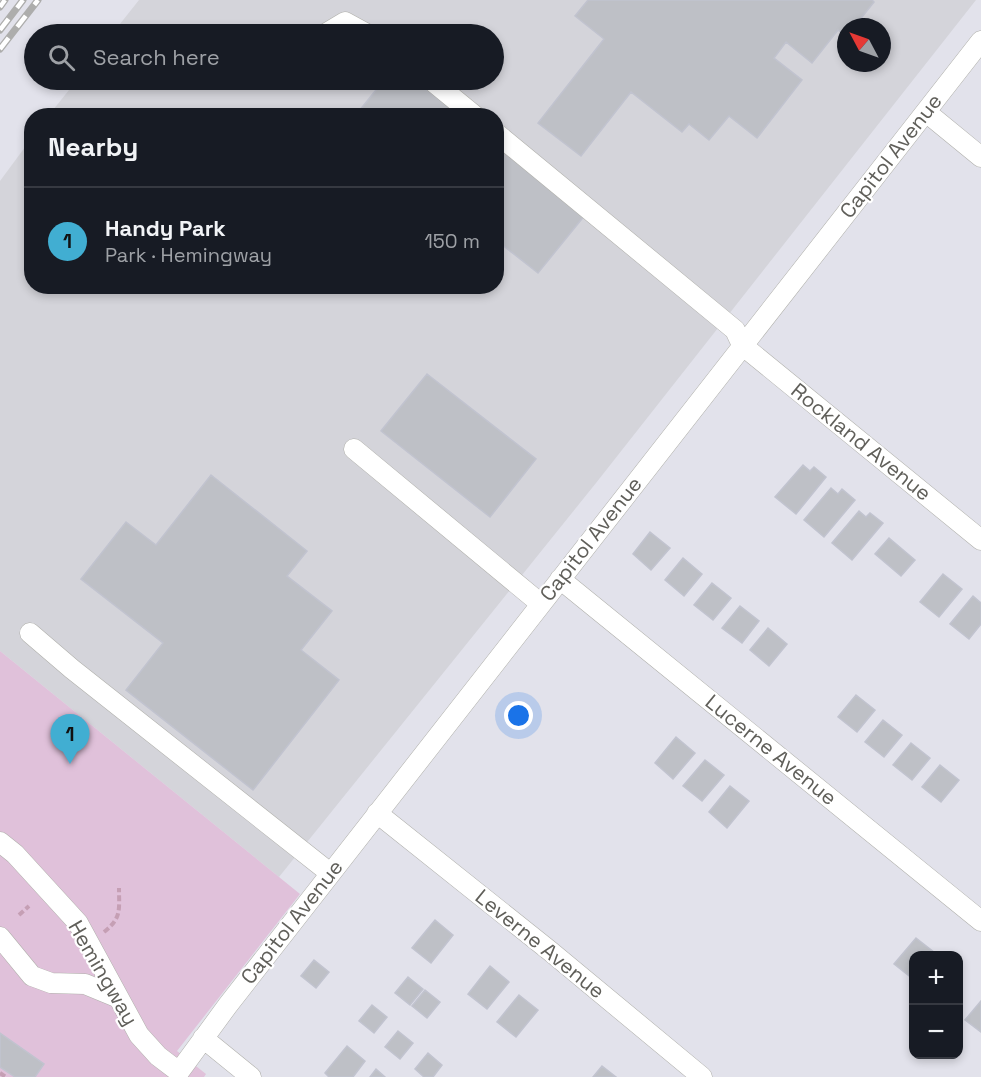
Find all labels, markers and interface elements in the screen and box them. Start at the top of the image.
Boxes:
north arrow [837,18,891,72]
search box [24,24,504,90]
icon: search [45,41,78,74]
text: Search here [93,43,220,71]
street label: Capitol Avenue [834,88,948,223]
text: Nearby [48,130,138,164]
text: Handy Park [105,214,226,242]
text: 1 [63,228,72,254]
text: 150 m [425,228,480,254]
text: Park · Hemingway [105,242,272,268]
street label: Rockland Avenue [786,377,937,507]
street label: Capitol Avenue [534,471,648,606]
street label: Lucerne Avenue [700,688,843,811]
your location [504,701,533,730]
pin: 1 [50,714,90,764]
street label: Capitol Avenue [235,854,349,989]
street label: Leverne Avenue [470,883,611,1004]
street label: Hemingway [62,915,144,1030]
map controls [909,951,963,1059]
button: + [909,951,963,1005]
button: − [909,1005,963,1059]

